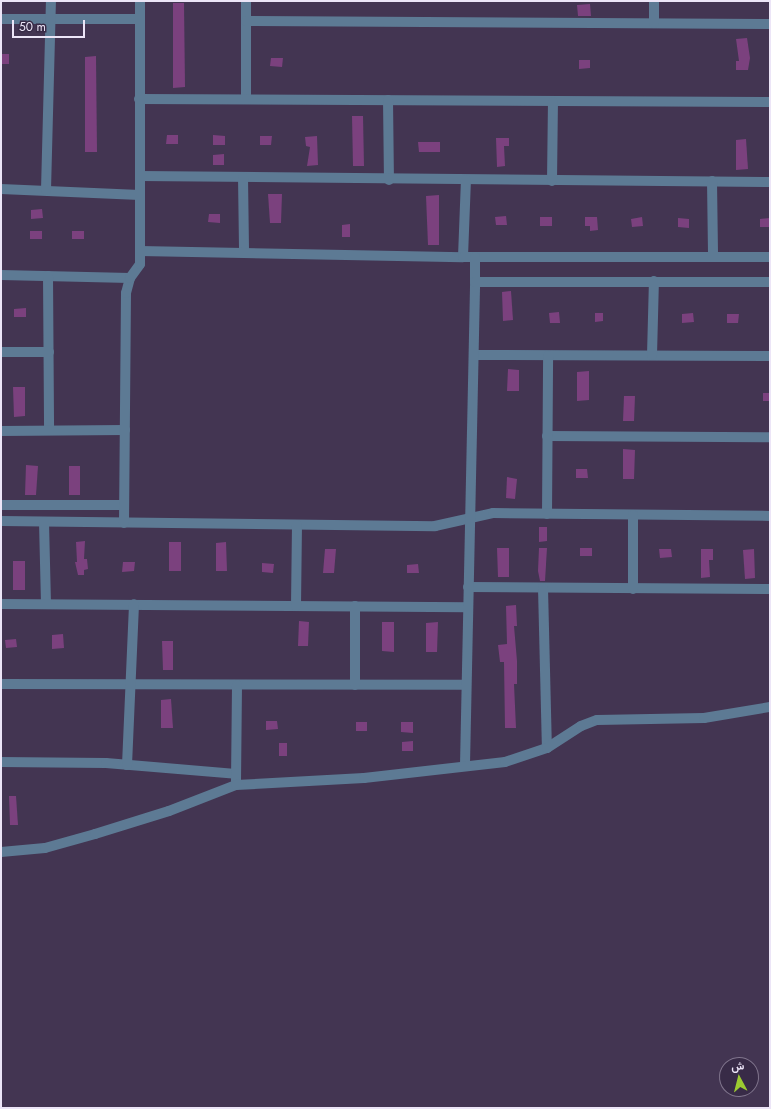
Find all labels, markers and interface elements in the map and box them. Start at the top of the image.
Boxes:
scale bar [14,12,87,38]
text: 50 m [19,18,46,36]
north arrow [719,1057,759,1097]
text: ش [730,1057,745,1075]

